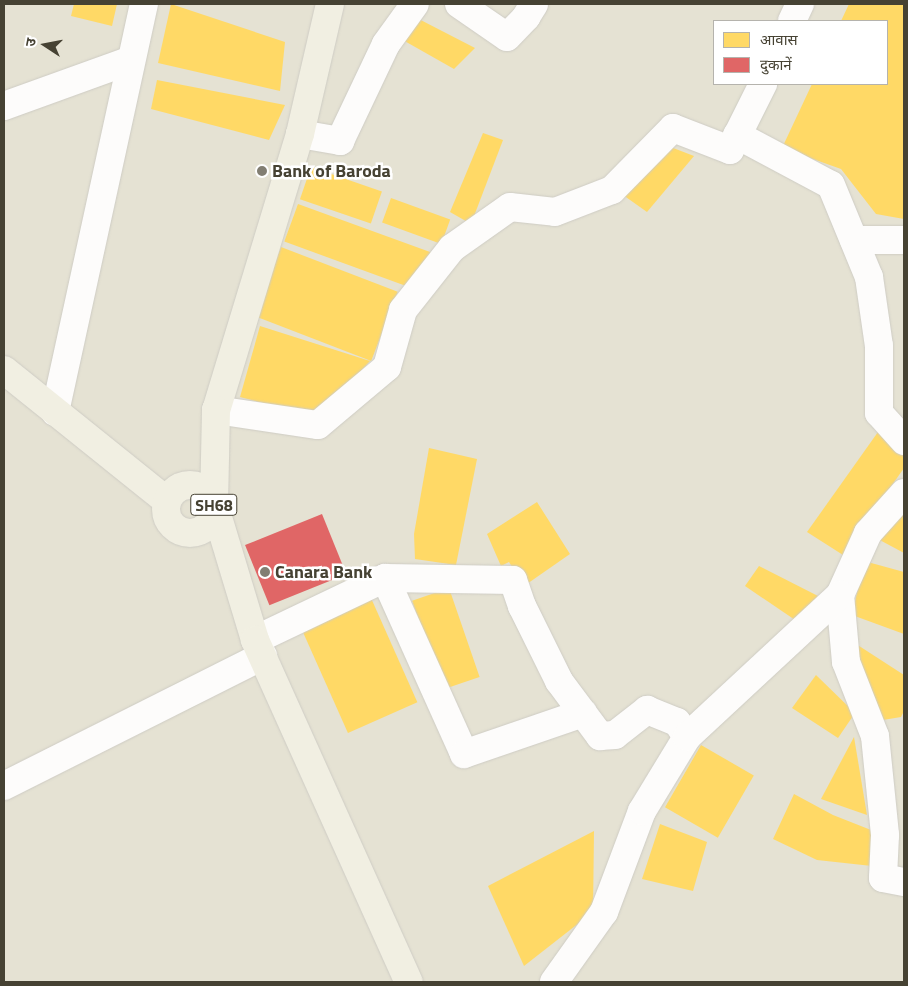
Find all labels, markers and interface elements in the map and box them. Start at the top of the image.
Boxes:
north arrow [20,20,70,70]
legend [713,20,888,85]
text: आवास [760,28,798,51]
text: उ [19,36,41,48]
text: दुकानें [760,53,792,76]
place label: Bank of Baroda [272,160,391,182]
marker: Bank of Baroda [256,165,268,177]
road number: SH68 [190,492,238,518]
place label: Canara Bank [275,561,372,583]
marker: Canara Bank [259,566,271,578]

